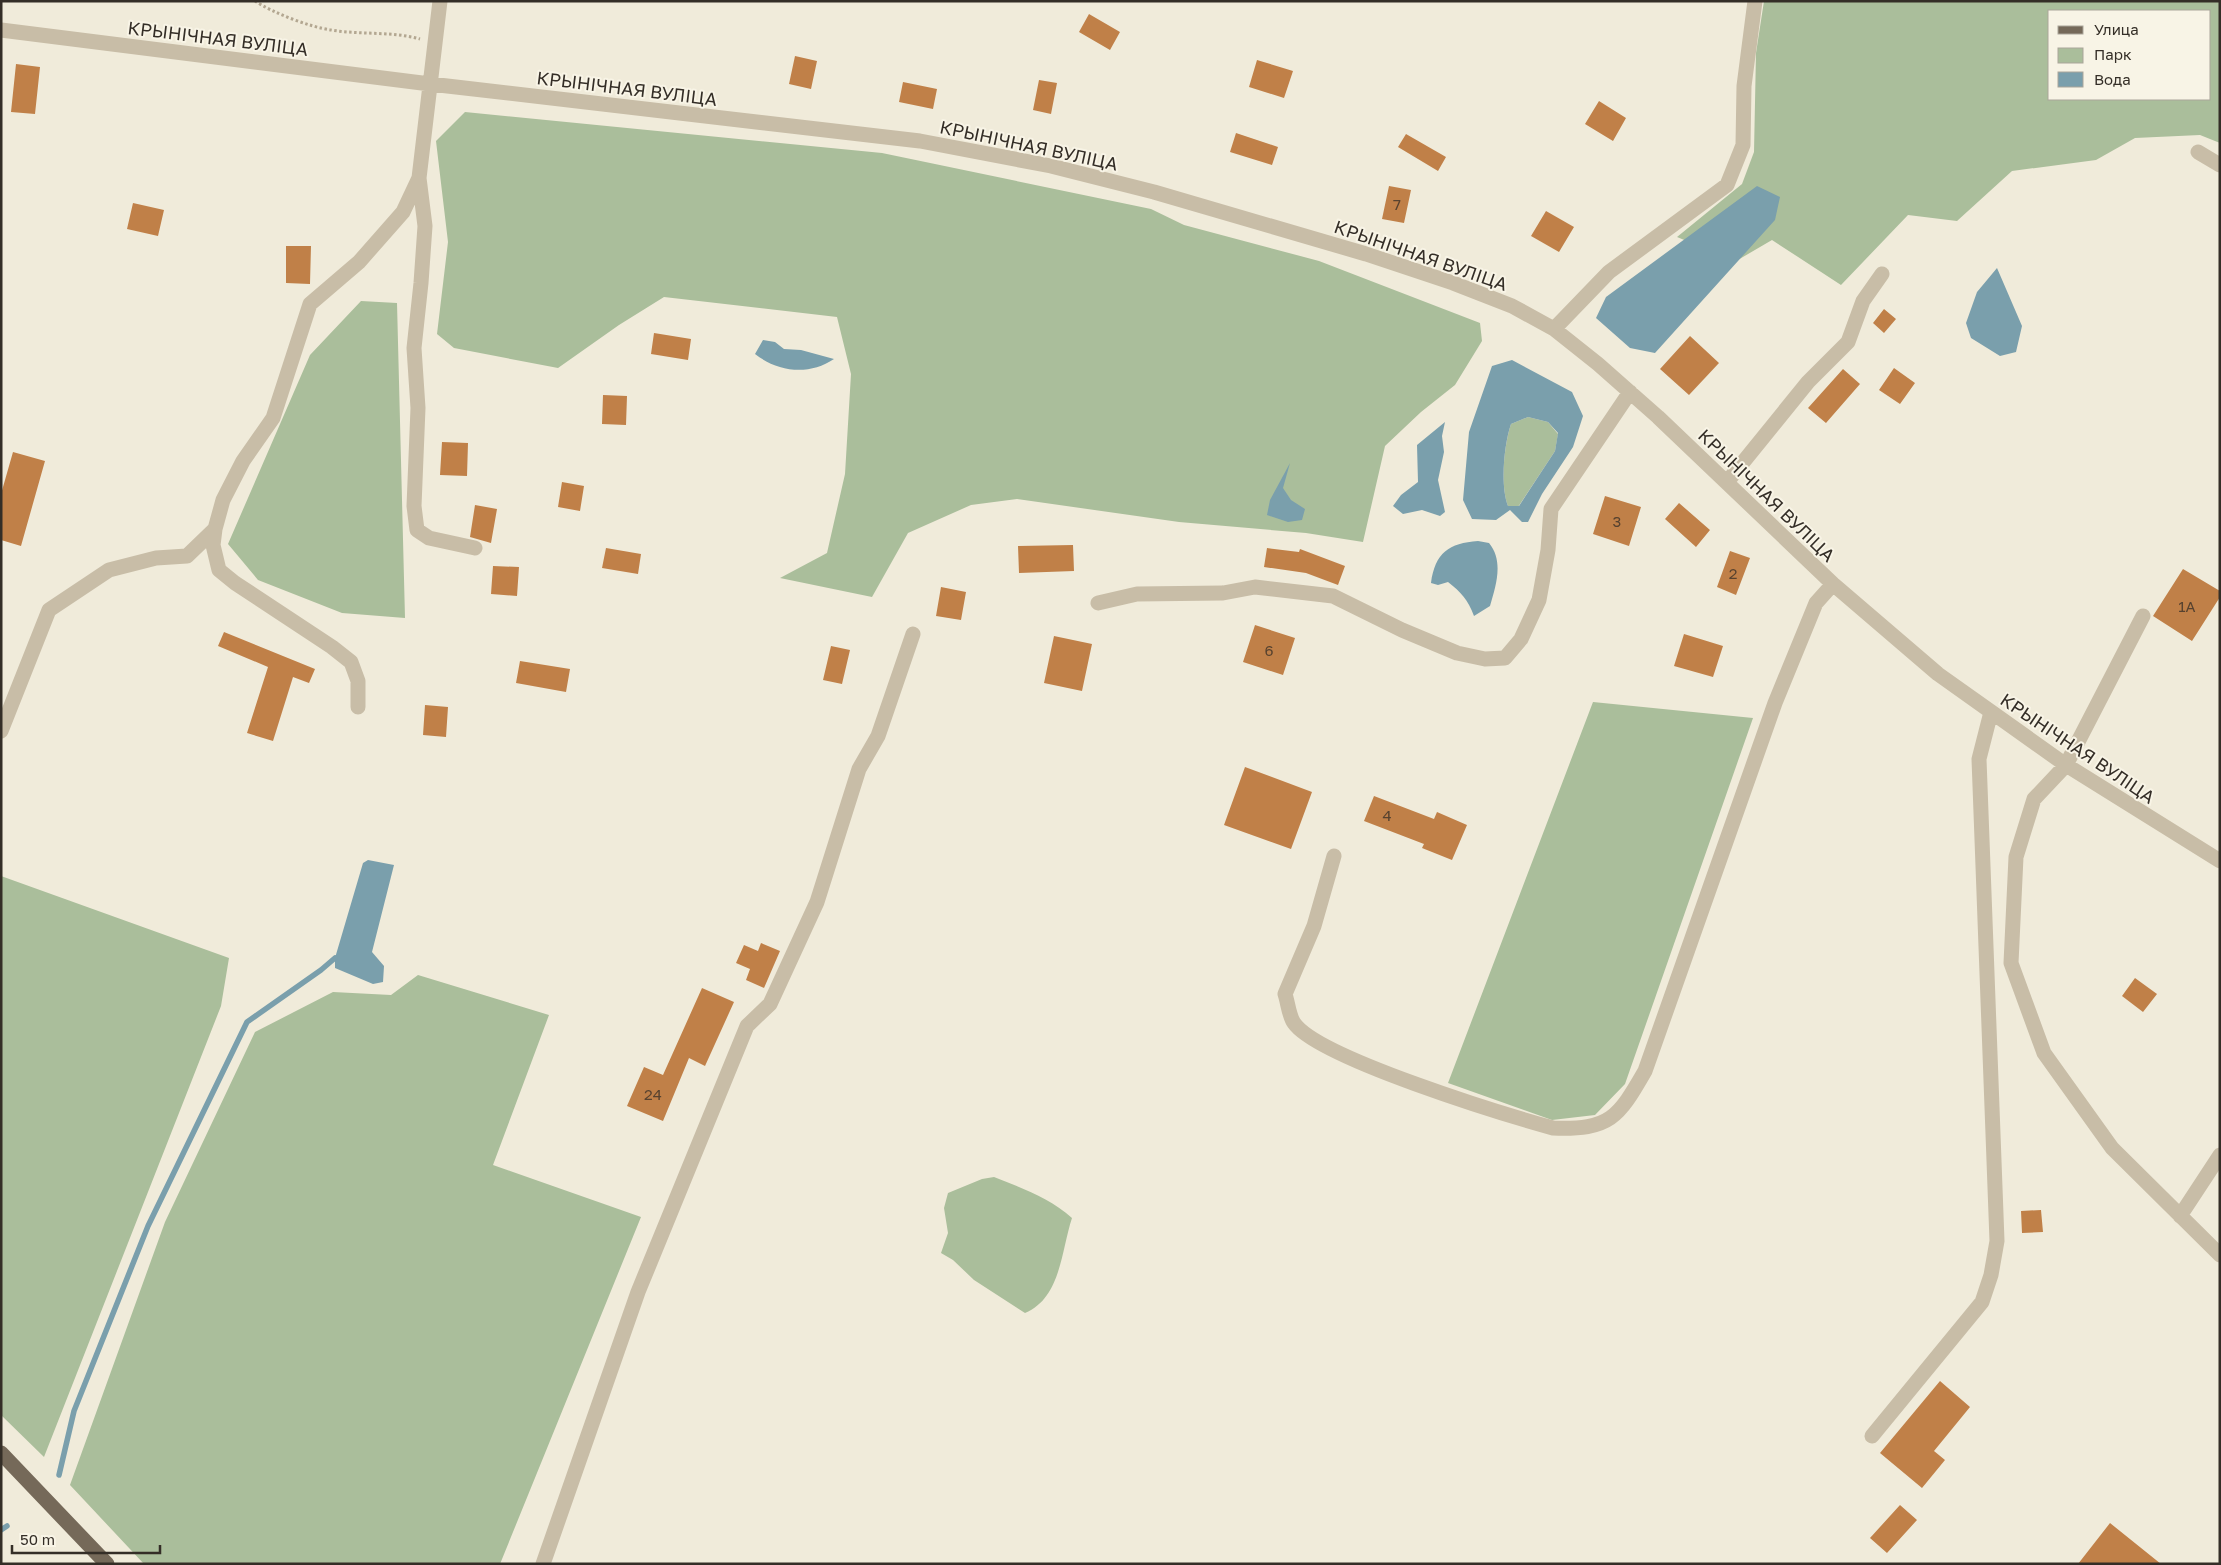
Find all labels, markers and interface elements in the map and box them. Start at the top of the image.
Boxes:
legend [2048,10,2211,100]
street label: КРЫНІЧНАЯ ВУЛІЦА [127,16,309,60]
text: Улица [2094,20,2139,38]
text: Парк [2094,45,2132,63]
street label: КРЫНІЧНАЯ ВУЛІЦА [536,66,718,110]
text: Вода [2094,70,2131,88]
street label: КРЫНІЧНАЯ ВУЛІЦА [938,115,1120,175]
house number: 7 [1393,195,1401,213]
street label: КРЫНІЧНАЯ ВУЛІЦА [1332,215,1510,295]
street label: КРЫНІЧНАЯ ВУЛІЦА [1694,424,1840,566]
house number: 3 [1613,512,1621,530]
house number: 2 [1729,564,1737,582]
house number: 1А [2178,597,2196,615]
house number: 6 [1264,641,1274,659]
street label: КРЫНІЧНАЯ ВУЛІЦА [1997,688,2159,808]
house number: 4 [1382,806,1392,824]
house number: 24 [644,1085,662,1103]
scale bar [12,1522,160,1554]
text: 50 m [20,1530,55,1548]

